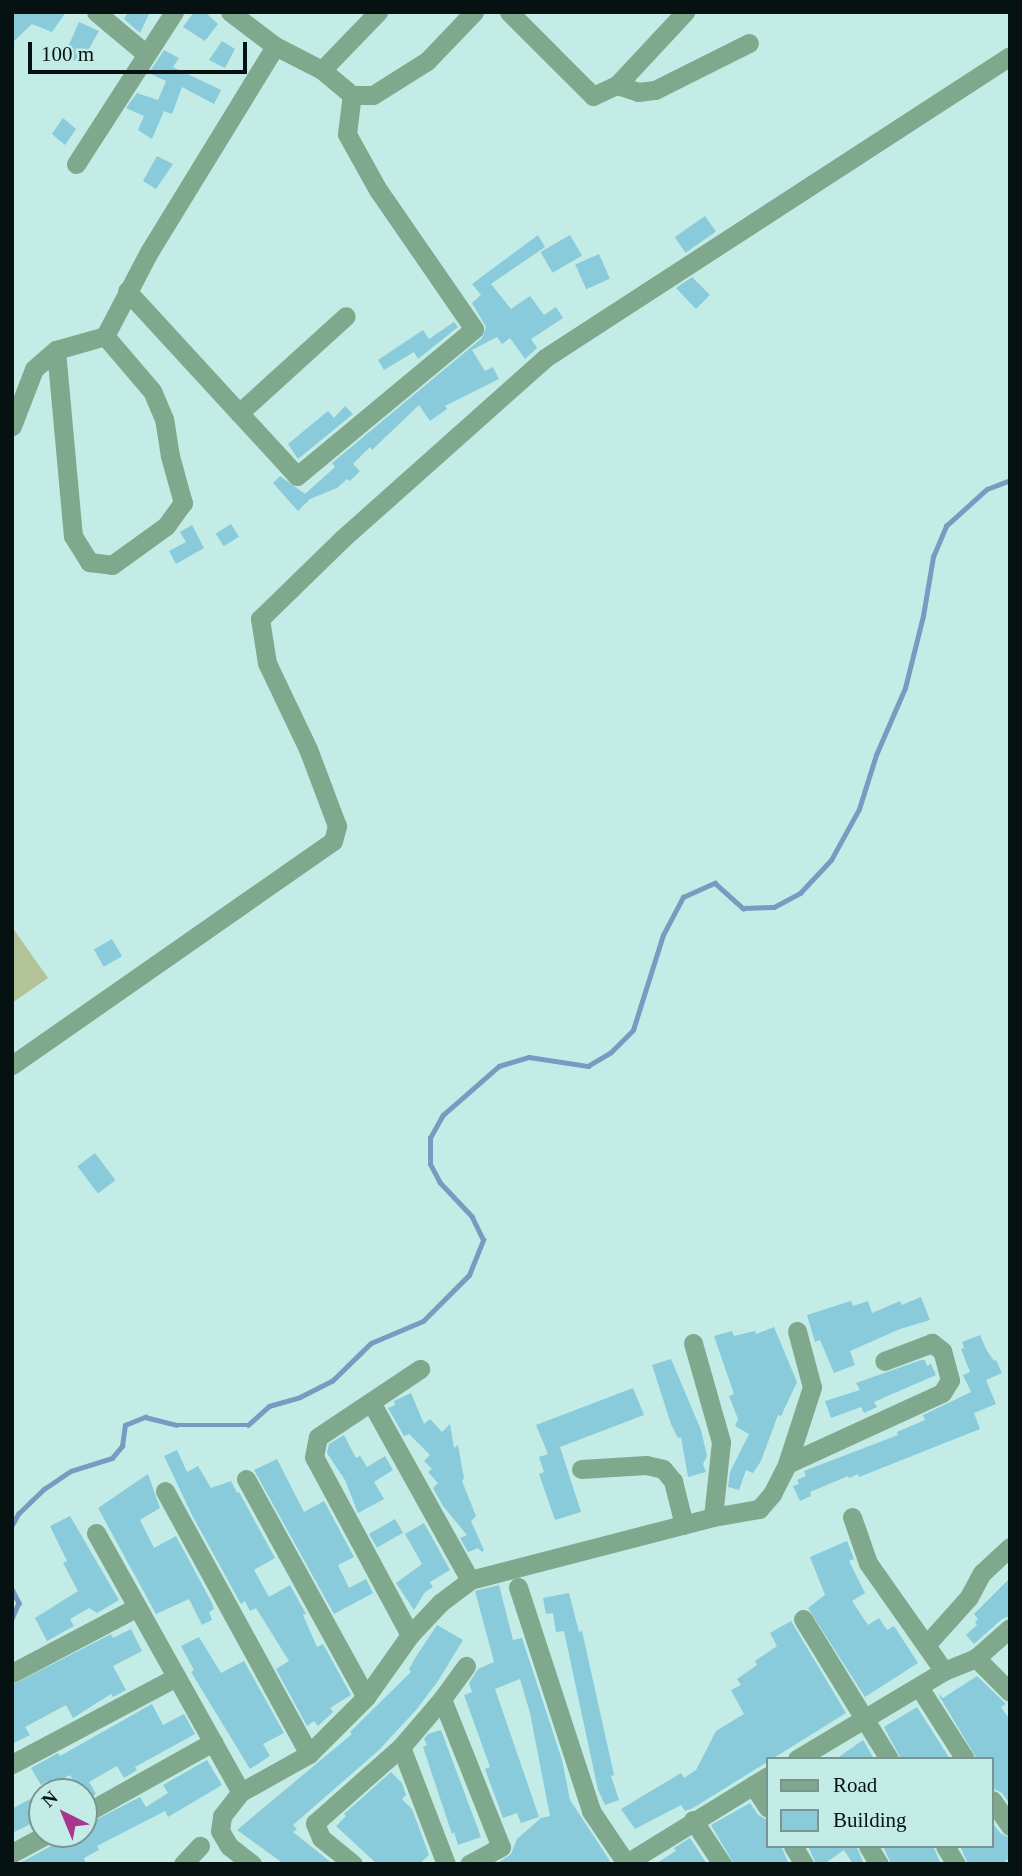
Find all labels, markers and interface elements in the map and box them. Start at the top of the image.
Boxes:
scale bar [32,28,250,72]
text: 100 m [41,42,94,66]
legend [766,1757,994,1848]
text: Road [833,1773,877,1797]
north arrow [28,1778,98,1848]
text: N [38,1786,62,1811]
text: Building [833,1808,907,1832]

